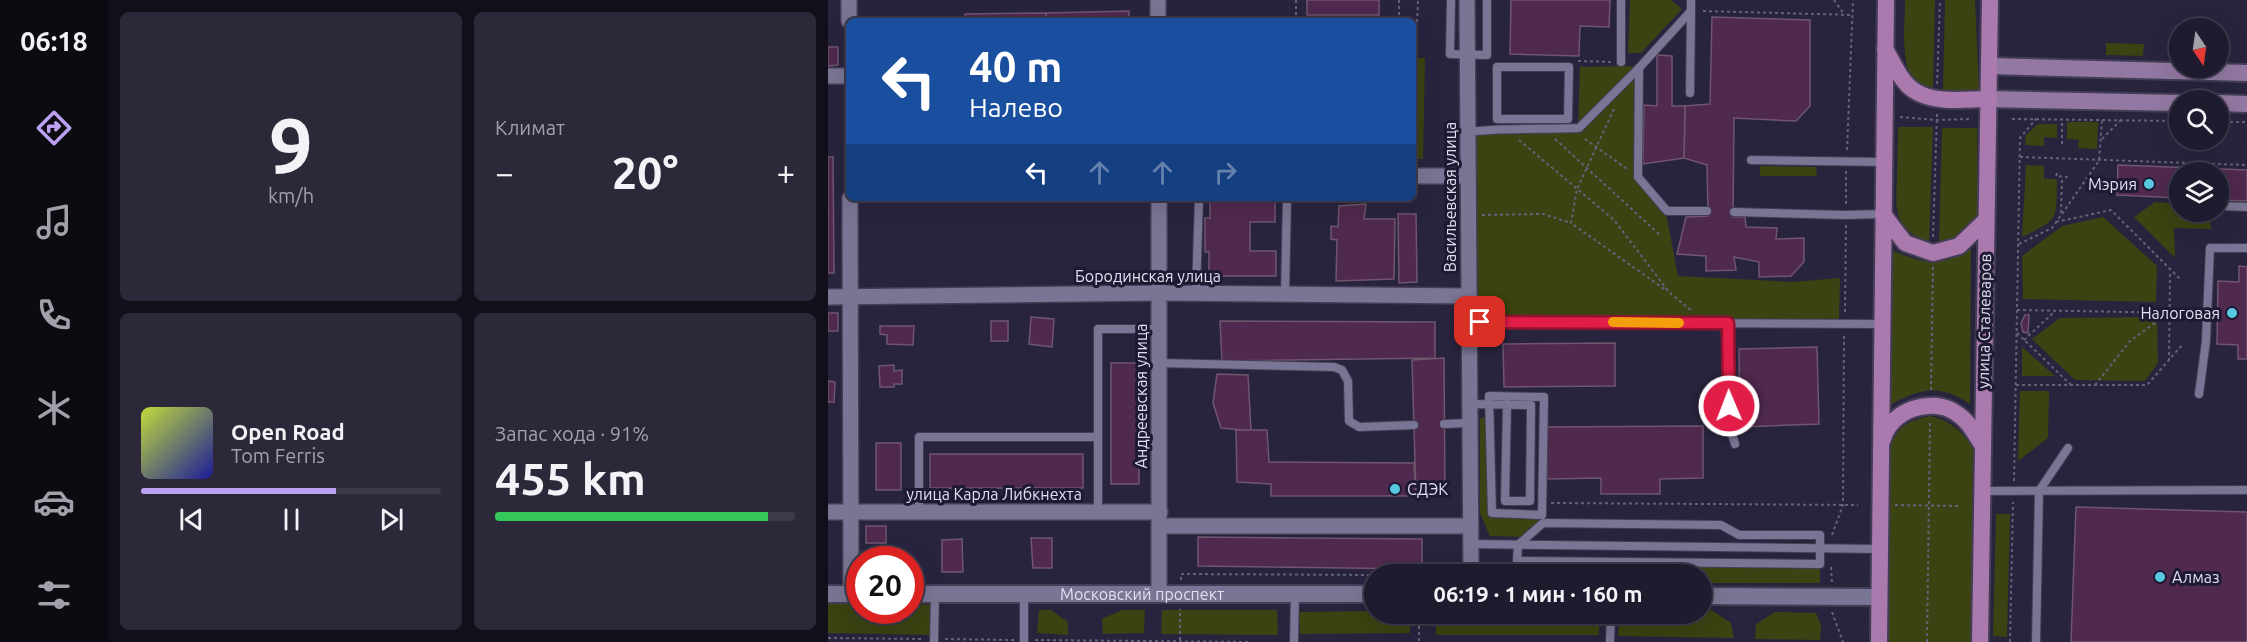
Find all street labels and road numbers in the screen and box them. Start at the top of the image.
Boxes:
street label: Васильевская улица [1441,122,1459,272]
street label: улица Сталеваров [1974,253,1994,389]
street label: Бородинская улица [1075,267,1221,285]
street label: Андреевская улица [1132,324,1150,468]
street label: улица Карла Либкнехта [906,485,1082,503]
street label: Московский проспект [1060,585,1224,603]

